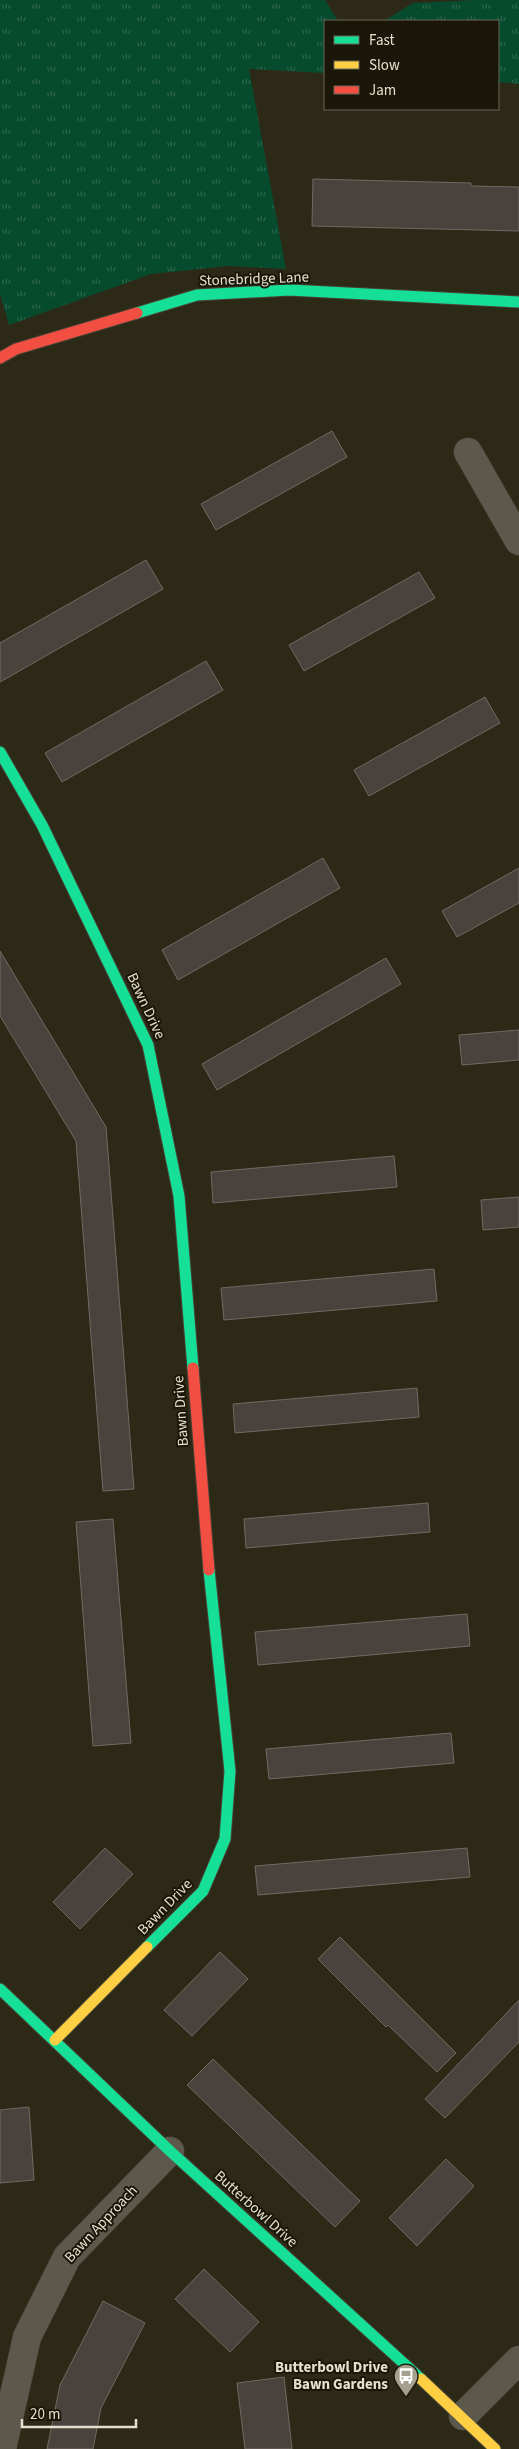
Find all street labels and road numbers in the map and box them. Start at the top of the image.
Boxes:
street label: Stonebridge Lane [199,267,309,291]
street label: Bawn Drive [122,969,170,1043]
street label: Bawn Drive [168,1375,194,1447]
street label: Bawn Drive [133,1874,197,1940]
street label: Butterbowl Drive [210,2166,302,2252]
street label: Bawn Approach [60,2181,142,2267]

